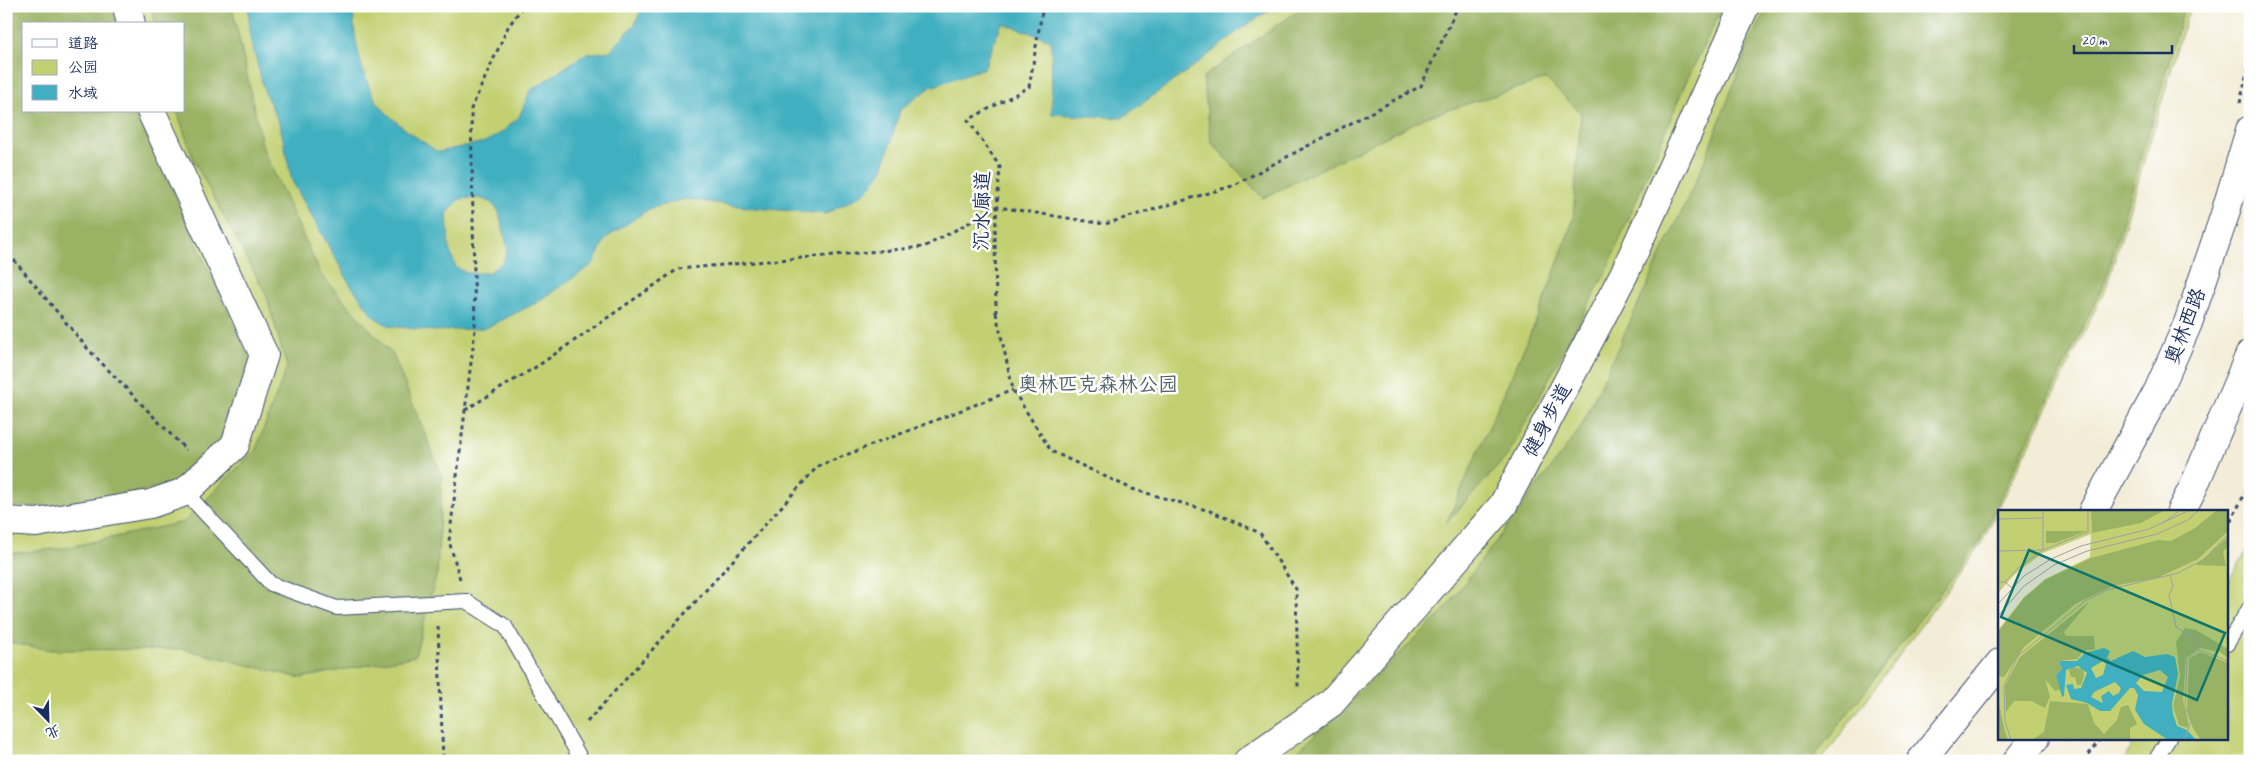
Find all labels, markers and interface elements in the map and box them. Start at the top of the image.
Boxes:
legend [22,22,185,112]
scale bar [2074,22,2171,54]
text: 20 m [2081,31,2108,50]
text: 道路 [68,34,98,53]
text: 公园 [68,58,98,77]
text: 水域 [68,84,98,103]
street label: 沉水廊道 [969,171,995,251]
street label: 奥林西路 [2159,283,2211,368]
park label: 奥林匹克森林公园 [1018,372,1178,397]
street label: 健身步道 [1517,379,1577,461]
inset map [1998,510,2228,740]
north arrow [22,694,72,744]
text: 北 [43,721,63,742]

